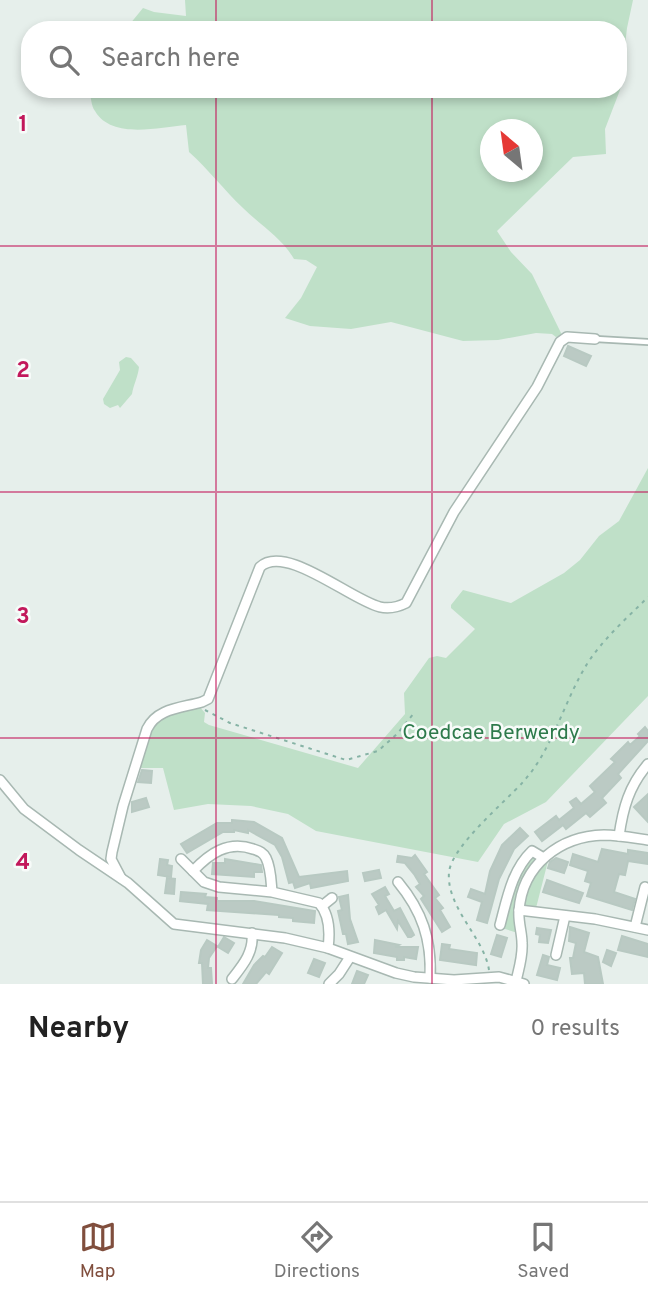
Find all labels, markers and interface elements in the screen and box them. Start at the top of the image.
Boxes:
search box [21,21,627,98]
icon: search [45,41,83,79]
text: Search here [101,43,240,76]
text: 1 [18,111,28,140]
north arrow [480,119,543,182]
text: 2 [16,357,30,386]
text: 3 [16,603,30,632]
park label: Coedcae Berwerdy [402,720,580,747]
text: 4 [16,849,30,878]
text: Nearby [28,1011,129,1048]
text: 0 results [531,1015,620,1044]
tab: Map [79,1218,117,1284]
tab: Directions [274,1218,360,1284]
tab: Saved [517,1218,569,1284]

